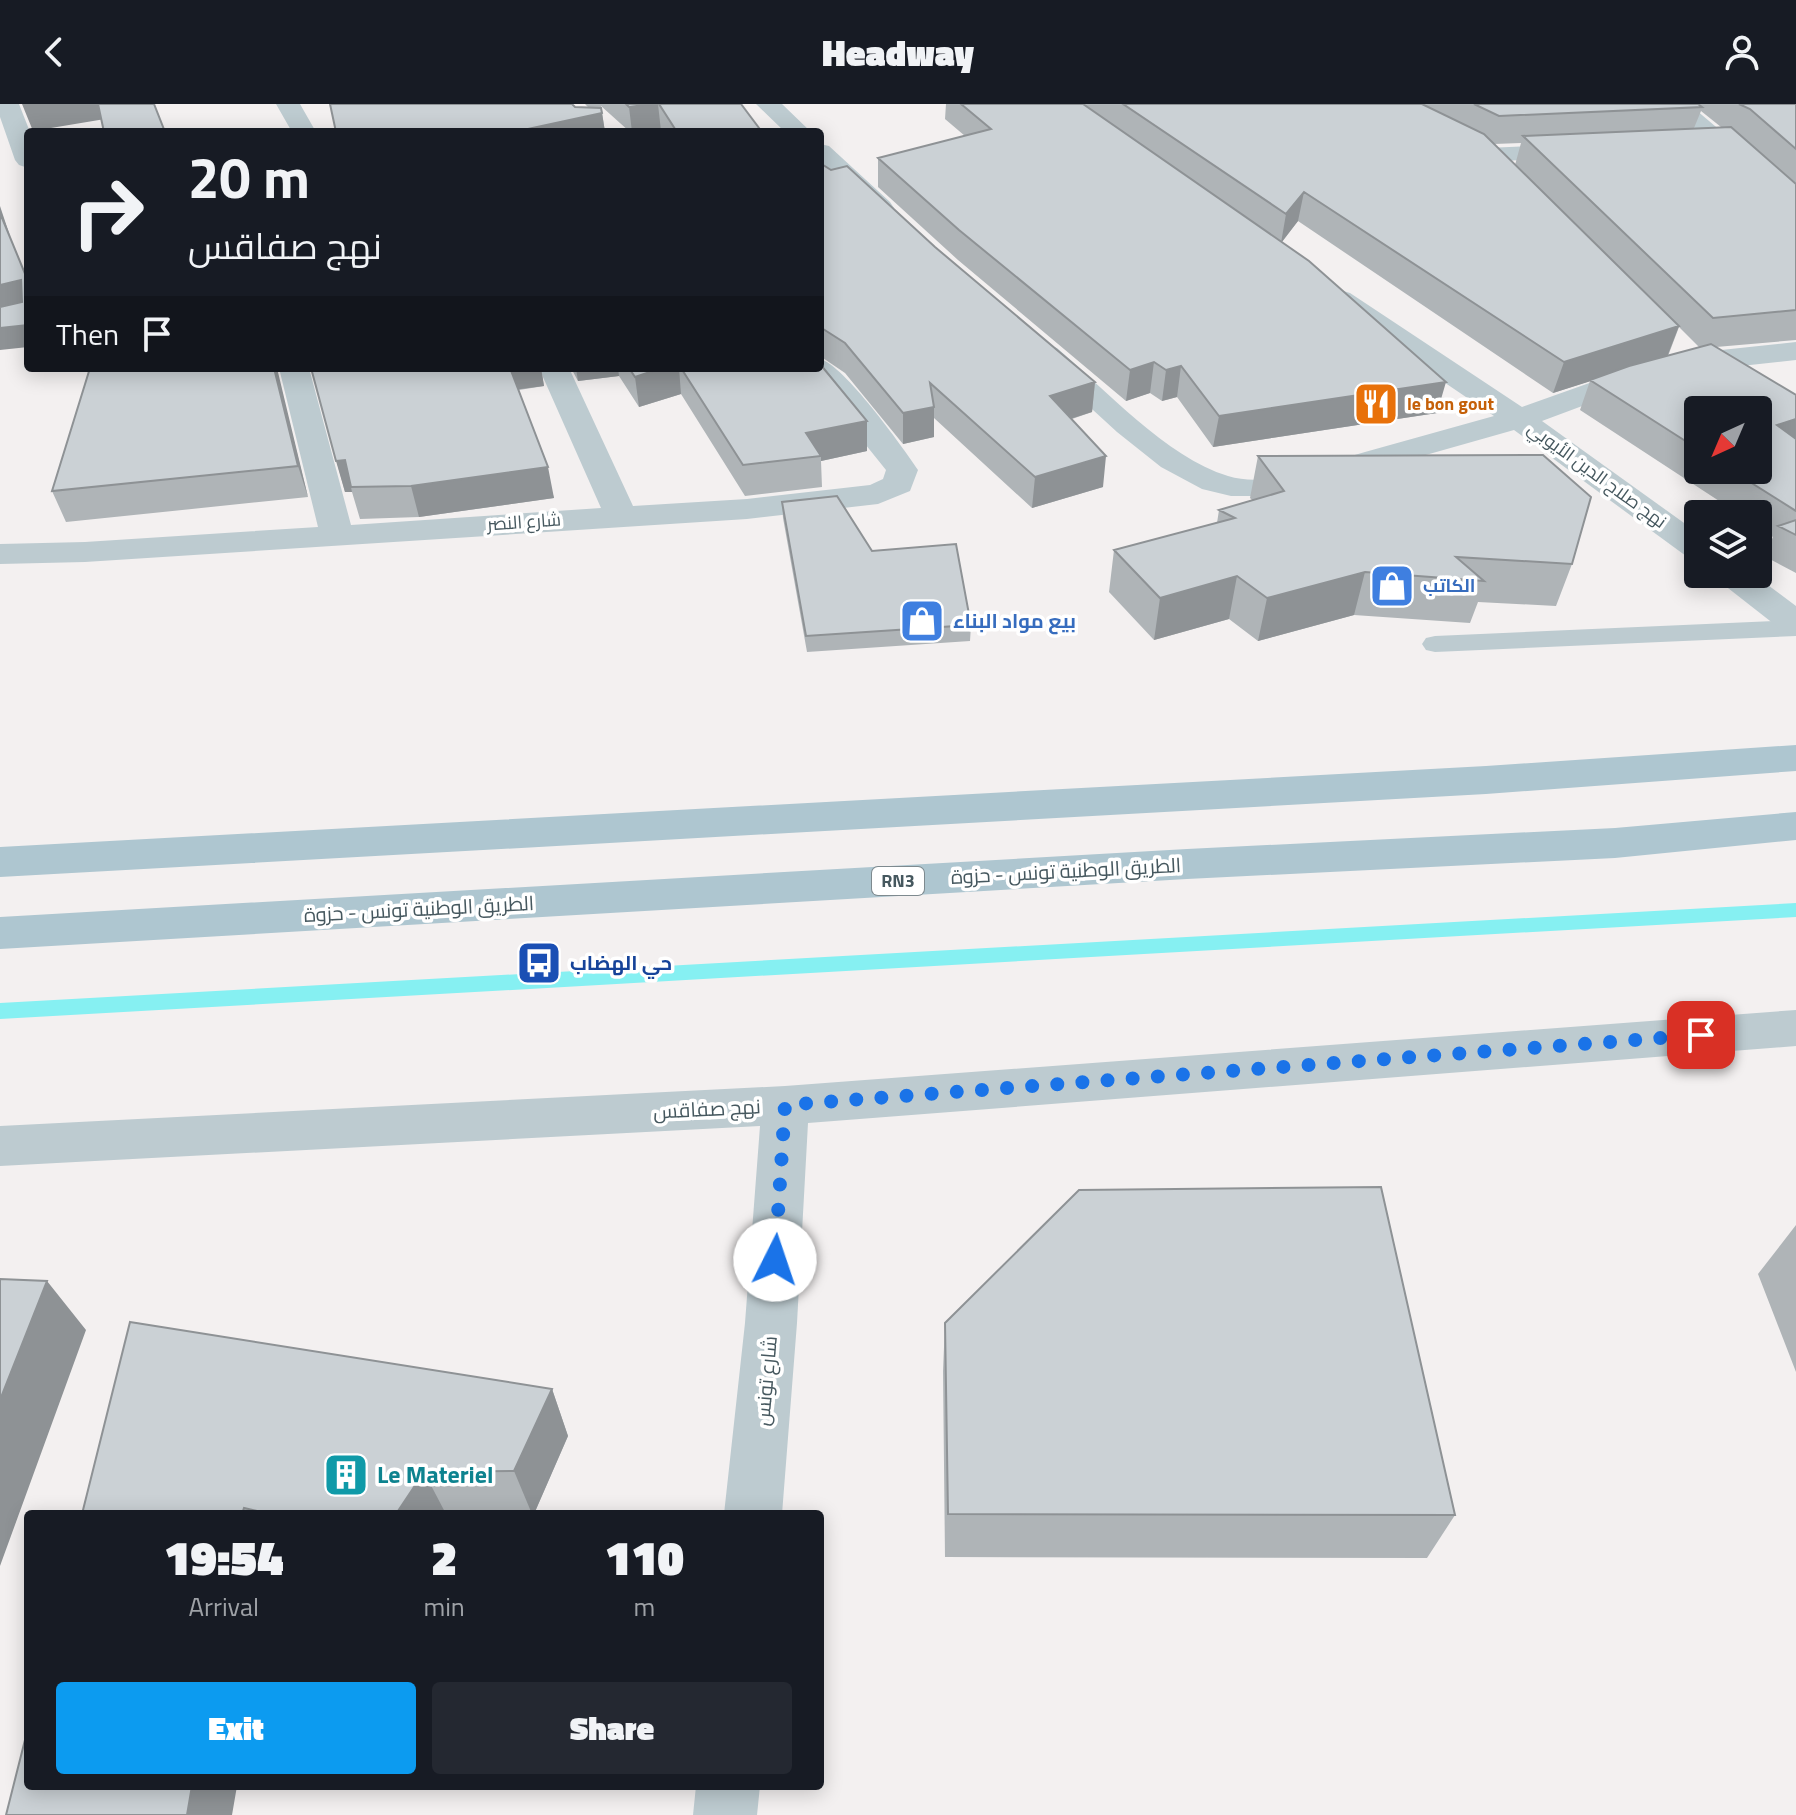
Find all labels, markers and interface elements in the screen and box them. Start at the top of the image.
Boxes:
text: Headway [822,25,974,80]
icon: back [32,30,76,74]
icon: person [1720,30,1764,74]
text: 20 m [188,135,310,220]
icon: right [56,160,160,264]
text: نهج صفاقس [188,218,382,273]
text: Then [56,311,119,357]
icon: arrive [135,312,179,356]
restaurant icon: le bon gout [1352,380,1400,428]
place label: le bon gout [1407,390,1494,417]
north arrow [1684,396,1772,484]
map controls [1684,396,1772,588]
street label: نهج صلاح الدين الأيوبي [1521,415,1673,535]
button: layers [1684,500,1772,588]
street label: شارع النصر [485,505,562,538]
shop icon: الكاتب [1368,562,1416,610]
place label: الكاتب [1423,572,1475,599]
shop icon: بيع مواد البناء [898,597,946,645]
place label: بيع مواد البناء [953,605,1076,636]
street label: الطريق الوطنية تونس - حزوة [950,849,1182,892]
road number: RN3 [872,867,924,895]
street label: الطريق الوطنية تونس - حزوة [303,887,535,930]
bus stop icon: حي الهضاب [515,939,563,987]
place label: حي الهضاب [570,947,672,979]
pin [1667,1001,1735,1069]
icon: arrive [1679,1013,1723,1057]
street label: نهج صفاقس [652,1090,762,1127]
position arrow [733,1218,817,1302]
street label: شارع تونس [746,1335,785,1427]
building icon: Le Materiel [322,1451,370,1499]
place label: Le Materiel [377,1456,494,1492]
text: 19:54 [164,1521,283,1594]
text: 2 [431,1521,457,1594]
text: 110 [605,1521,684,1594]
text: Arrival [188,1587,259,1626]
text: min [423,1587,465,1626]
text: m [634,1587,655,1626]
button: Exit [56,1682,416,1774]
button: Share [432,1682,792,1774]

